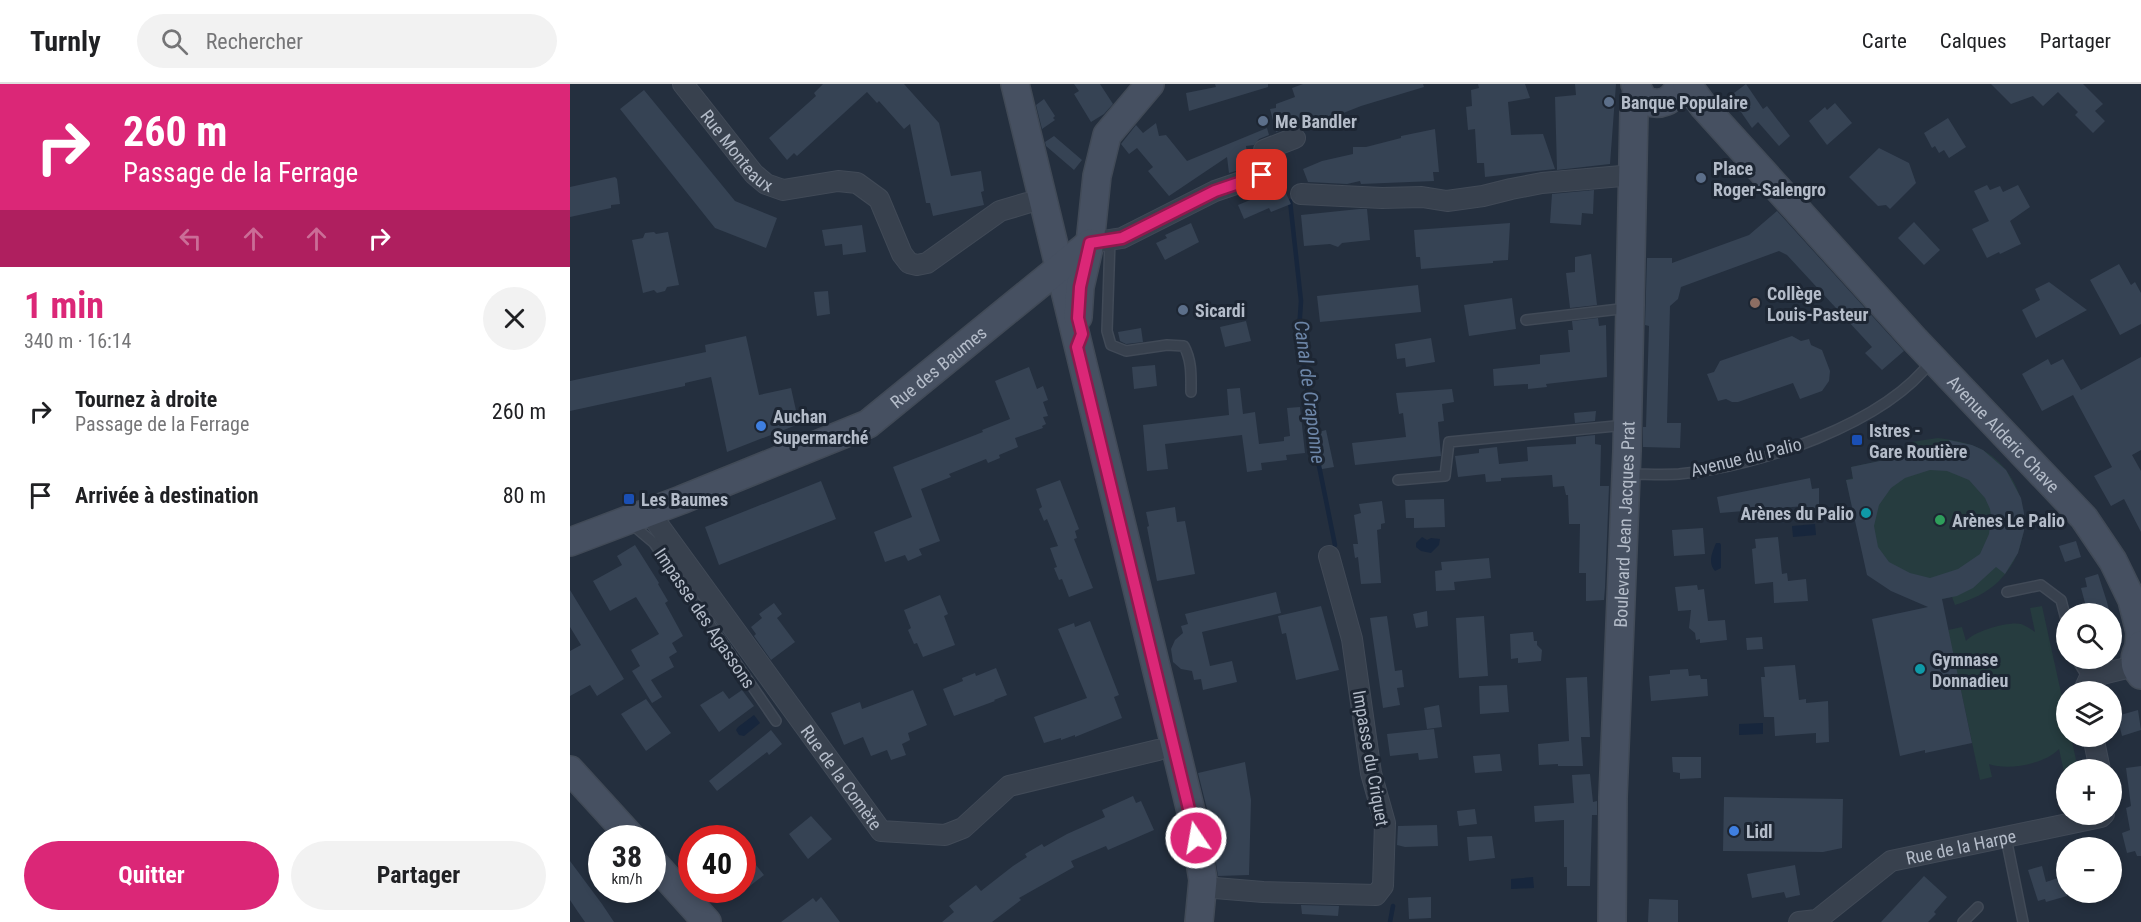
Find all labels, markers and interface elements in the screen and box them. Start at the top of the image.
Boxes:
search box [137,14,557,68]
text: Turnly [30,25,101,58]
icon: search [158,25,191,58]
text: Rechercher [206,29,303,54]
text: Carte [1862,29,1907,53]
text: Calques [1940,29,2007,53]
text: Partager [2040,29,2111,53]
place label: Banque Populaire [1621,92,1748,113]
marker: Banque Populaire [1602,95,1616,109]
street label: Rue Monteaux [697,105,776,196]
text: 260 m [123,107,228,156]
icon: right [24,108,102,186]
place label: Me Bandler [1275,111,1357,132]
marker: Me Bandler [1256,114,1270,128]
pin [1236,149,1287,200]
text: Passage de la Ferrage [123,157,358,189]
icon: arrive [1245,158,1278,191]
place label: Place Roger-Salengro [1713,158,1826,200]
marker: Place Roger-Salengro [1694,171,1708,185]
icon: left [174,222,207,255]
icon: ahead [237,222,270,255]
icon: ahead [300,222,333,255]
icon: right [363,222,396,255]
place label: Collège Louis-Pasteur [1767,283,1868,325]
text: 1 min [24,285,104,327]
button: close [483,287,546,350]
marker: Collège Louis-Pasteur [1748,296,1762,310]
place label: Sicardi [1195,300,1245,321]
marker: Sicardi [1176,303,1190,317]
water label: Canal de Craponne [1289,319,1331,465]
street label: Rue des Baumes [886,321,990,412]
text: 340 m · 16:14 [24,329,131,353]
street label: Avenue Alderic Chave [1943,371,2064,496]
text: Tournez à droite [75,387,217,412]
icon: right [24,395,57,428]
text: 260 m [492,399,546,424]
place label: Auchan Supermarché [773,406,869,448]
text: Passage de la Ferrage [75,412,249,436]
marker: Auchan Supermarché [754,419,768,433]
place label: Istres - Gare Routière [1869,420,1968,462]
street label: Boulevard Jean Jacques Prat [1609,421,1638,628]
street label: Avenue du Palio [1688,433,1804,481]
marker: Istres - Gare Routière [1850,433,1864,447]
icon: arrive [24,479,57,512]
text: Arrivée à destination [75,483,259,508]
text: 80 m [503,483,546,508]
place label: Les Baumes [641,489,728,510]
marker: Les Baumes [622,492,636,506]
place label: Arènes du Palio [1740,503,1854,524]
marker: Arènes du Palio [1859,506,1873,520]
place label: Arènes Le Palio [1952,510,2065,531]
marker: Arènes Le Palio [1933,513,1947,527]
street label: Impasse des Agassons [650,544,760,692]
map controls [2056,603,2122,903]
button: search [2056,603,2122,669]
place label: Gymnase Donnadieu [1932,649,2008,691]
marker: Gymnase Donnadieu [1913,662,1927,676]
button: layers [2056,681,2122,747]
street label: Impasse du Criquet [1349,688,1393,828]
street label: Rue de la Comète [797,721,887,834]
button: + [2056,759,2122,825]
position arrow [1164,806,1228,870]
place label: Lidl [1746,821,1773,842]
marker: Lidl [1727,824,1741,838]
speed limit sign: 40 [678,825,756,903]
street label: Rue de la Harpe [1904,825,2018,868]
button: − [2056,837,2122,903]
text: 38 [612,839,642,874]
button: Quitter [24,841,279,910]
button: Partager [291,841,546,910]
text: km/h [612,870,642,888]

